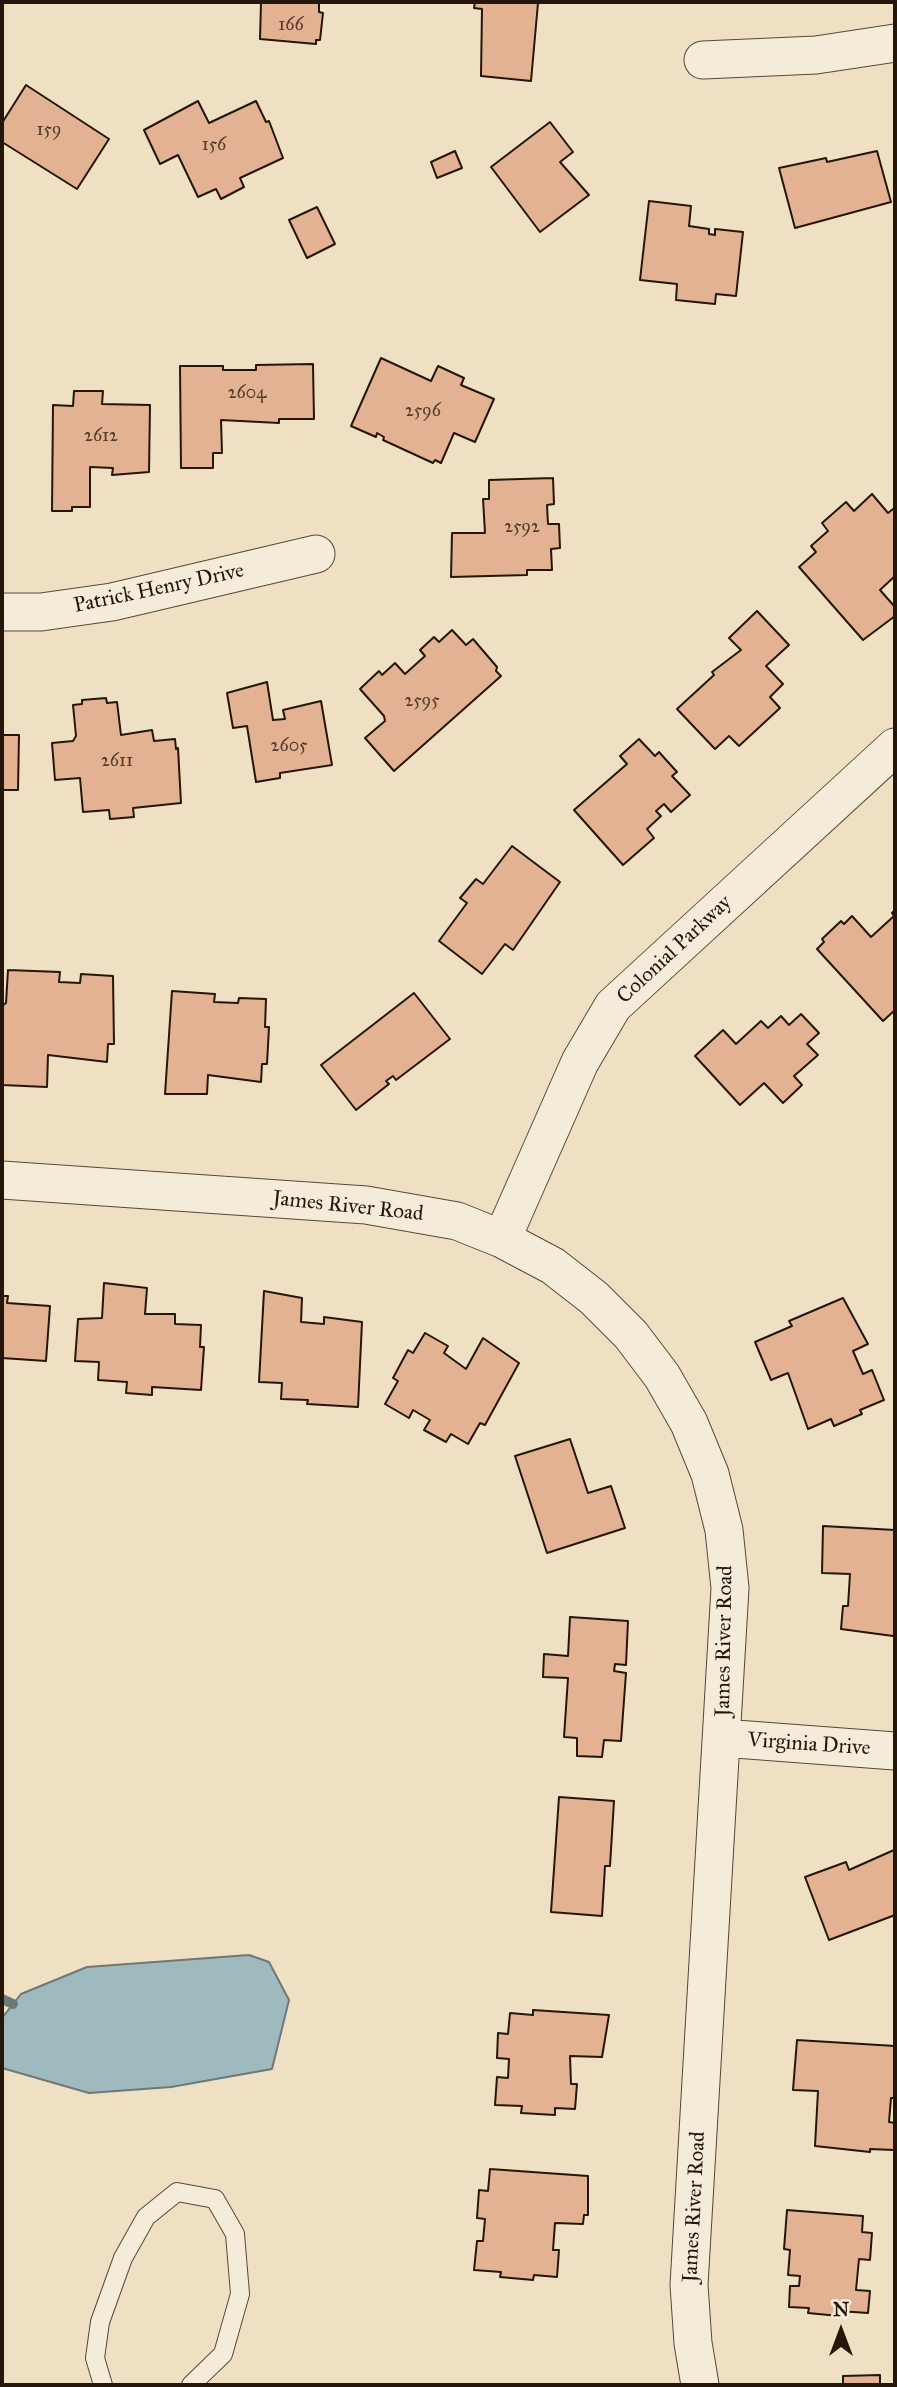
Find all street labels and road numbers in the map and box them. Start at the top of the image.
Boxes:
street label: Patrick Henry Drive [72,559,246,619]
street label: Colonial Parkway [612,890,738,1010]
street label: James River Road [271,1187,425,1227]
street label: James River Road [711,1565,739,1717]
street label: Virginia Drive [747,1728,871,1762]
street label: James River Road [678,2131,712,2283]

